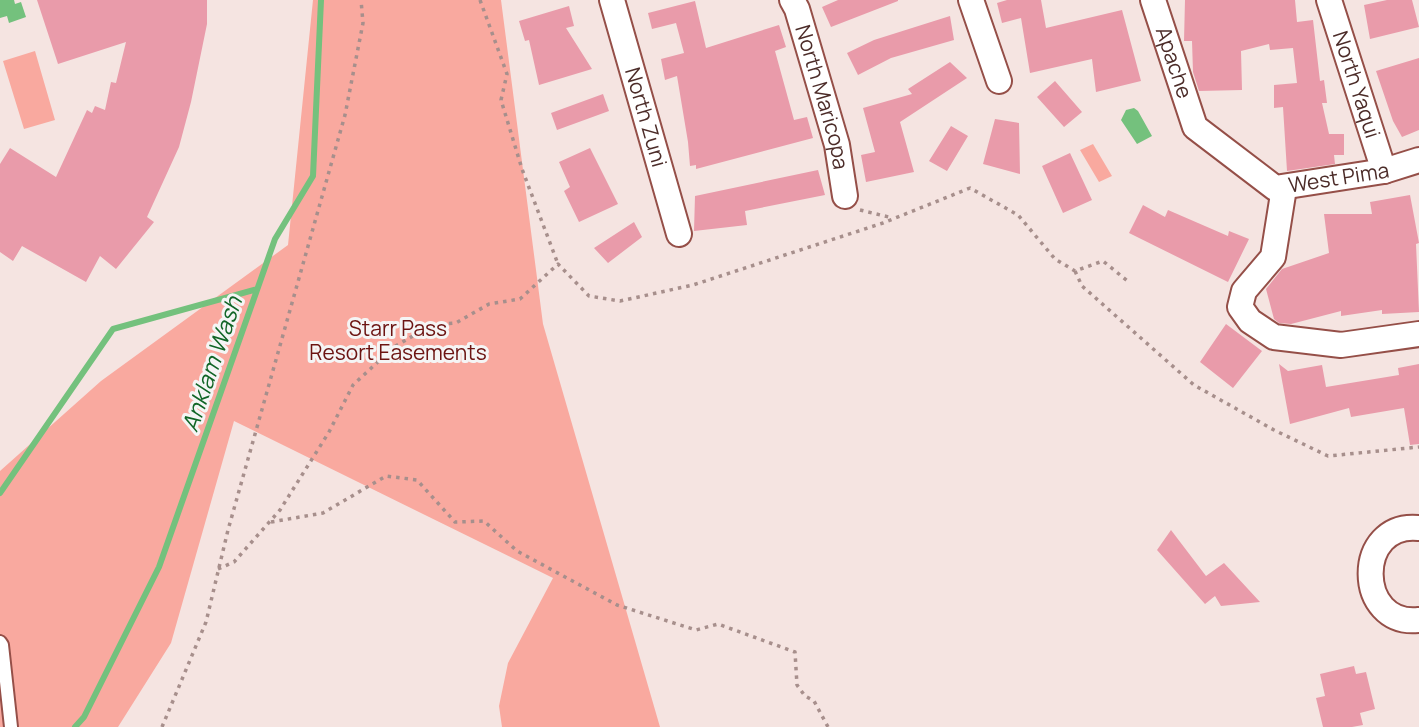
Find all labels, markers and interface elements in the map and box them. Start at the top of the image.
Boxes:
street label: North Maricopa [789,21,856,171]
street label: Apache [1150,23,1200,102]
street label: North Yaqui [1327,27,1388,142]
street label: North Zuni [619,64,674,170]
street label: West Pima [1286,155,1391,199]
water label: Anklam Wash [173,291,250,435]
park label: Starr Pass Resort Easements [309,314,487,366]

